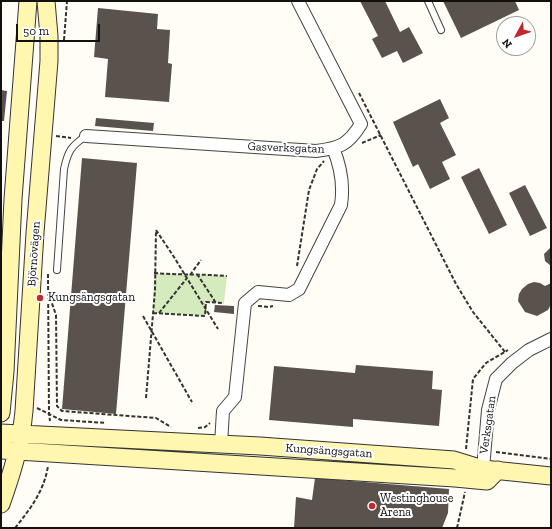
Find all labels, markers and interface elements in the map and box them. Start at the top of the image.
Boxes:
scale bar [18,16,102,42]
north arrow [496,16,536,56]
text: 50 m [23,24,49,38]
text: N [500,36,515,51]
street label: Gasverksgatan [247,139,325,157]
street label: Björnövägen [25,221,43,287]
place label: Kungsängsgatan [48,291,135,305]
marker: Kungsängsgatan [35,293,45,303]
street label: Verksgatan [477,395,499,455]
street label: Kungsängsgatan [285,441,373,461]
place label: Westinghouse Arena [380,492,453,520]
marker: Westinghouse Arena [367,501,377,511]

